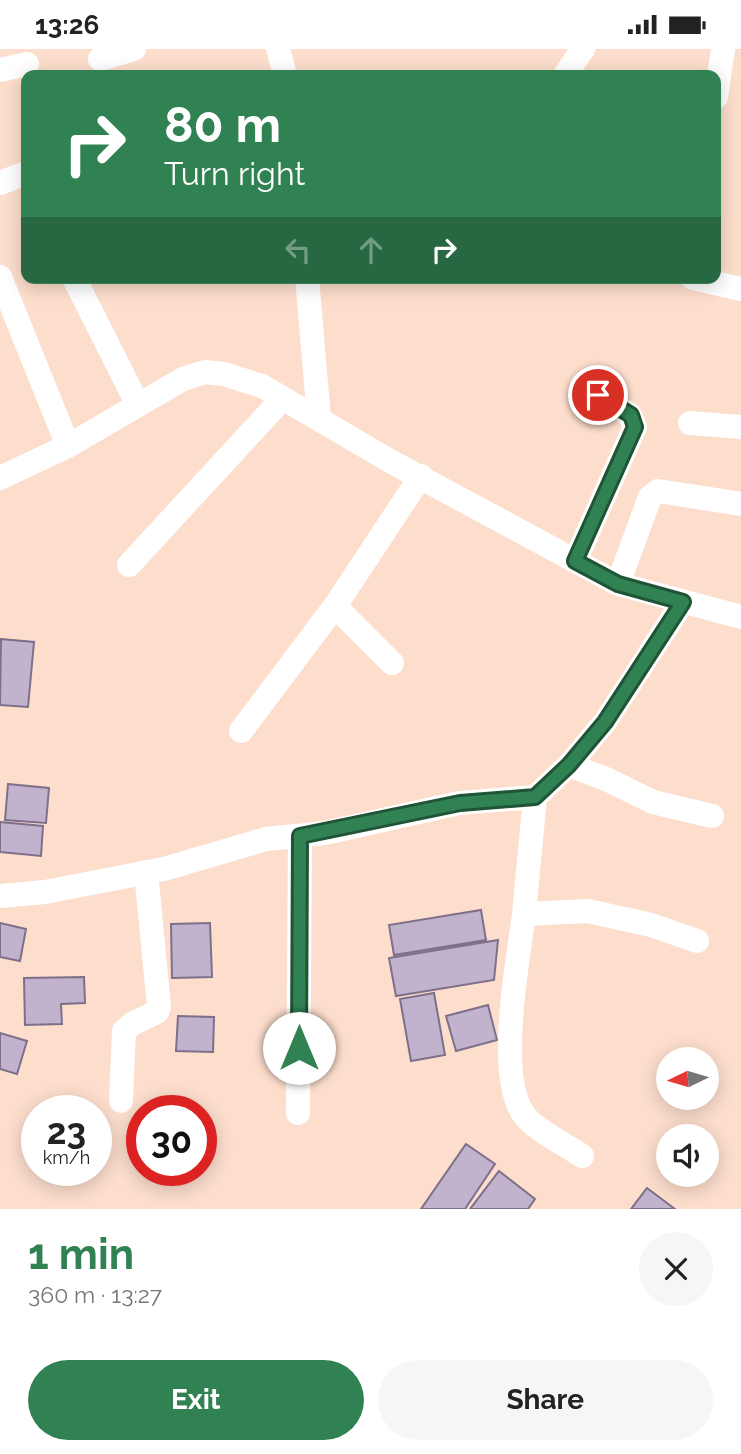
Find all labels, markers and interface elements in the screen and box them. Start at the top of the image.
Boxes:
text: 13:26 [35,10,99,40]
text: 80 m [164,96,281,153]
icon: right [49,98,140,189]
text: Turn right [164,155,305,192]
icon: left [279,231,317,269]
icon: ahead [352,231,390,269]
icon: right [425,231,463,269]
pin [568,365,628,425]
icon: arrive [579,376,617,414]
position arrow [262,1011,336,1085]
north arrow [656,1047,719,1109]
map controls [656,1047,719,1187]
speed limit sign: 30 [126,1095,217,1186]
text: 23 [47,1111,86,1152]
button: sound [656,1124,719,1187]
text: km/h [43,1147,90,1168]
text: 1 min [28,1230,134,1279]
button: close [639,1232,713,1306]
text: 360 m · 13:27 [28,1281,162,1308]
button: Exit [28,1360,364,1440]
button: Share [378,1360,713,1440]

